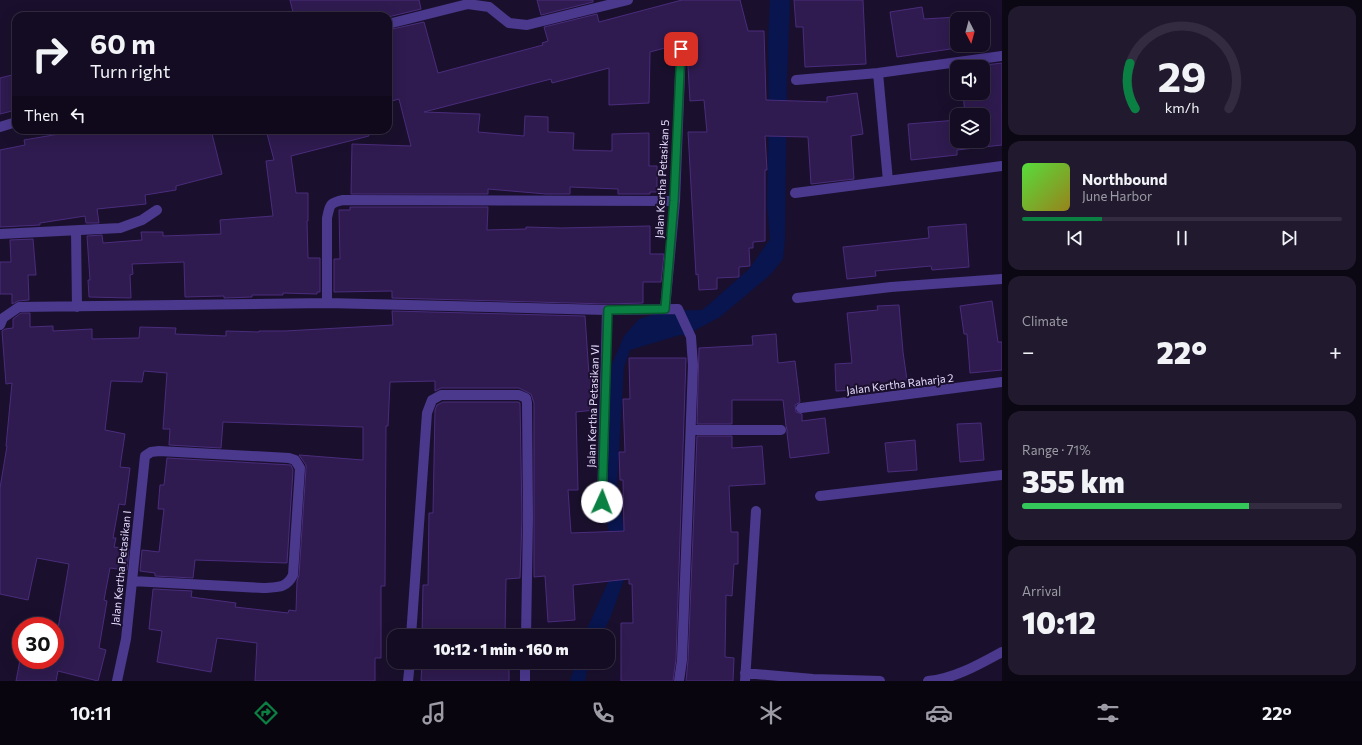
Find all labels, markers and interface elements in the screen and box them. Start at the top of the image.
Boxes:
north arrow [950,12,990,52]
map controls [950,12,990,148]
text: 60 m [90,26,156,60]
icon: right [24,28,76,80]
pin [664,32,698,66]
icon: arrive [670,38,692,60]
text: 29 [1157,49,1207,100]
text: Turn right [90,60,170,82]
button: sound [950,60,990,100]
text: km/h [1165,97,1199,115]
icon: left [67,104,89,126]
text: Then [24,106,59,124]
button: layers [950,108,990,148]
street label: Jalan Kertha Petasikan 5 [652,119,672,239]
text: Northbound [1082,170,1167,188]
text: June Harbor [1082,188,1152,204]
icon: previous [1064,227,1086,249]
icon: pause [1171,227,1193,249]
icon: next [1278,227,1300,249]
text: Climate [1022,313,1068,329]
text: 22° [1157,333,1207,370]
text: − [1022,338,1035,365]
text: + [1329,338,1342,365]
street label: Jalan Kertha Petasikan VI [584,344,602,468]
street label: Jalan Kertha Raharja 2 [846,370,954,398]
text: Range · 71% [1022,442,1091,458]
text: 355 km [1022,462,1125,499]
position arrow [581,481,623,523]
street label: Jalan Kertha Petasikan I [108,510,134,626]
text: Arrival [1022,583,1061,599]
text: 10:12 [1022,603,1096,640]
speed limit sign: 30 [12,617,64,669]
text: 10:12 · 1 min · 160 m [433,640,569,658]
icon: directions [252,699,280,727]
icon: music [420,699,448,727]
icon: phone [589,699,617,727]
icon: climate [757,699,785,727]
icon: car [925,699,953,727]
icon: filters [1094,699,1122,727]
text: 10:11 [70,702,111,724]
text: 22° [1262,702,1292,724]

